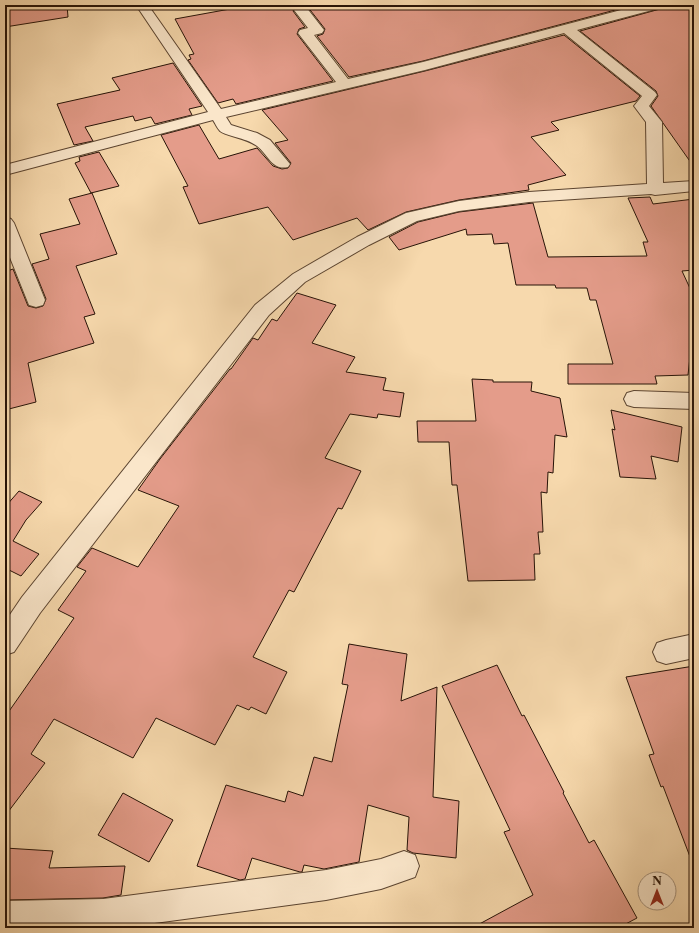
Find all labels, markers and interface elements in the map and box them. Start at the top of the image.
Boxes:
north arrow [637,871,677,911]
text: N [652,874,662,888]

